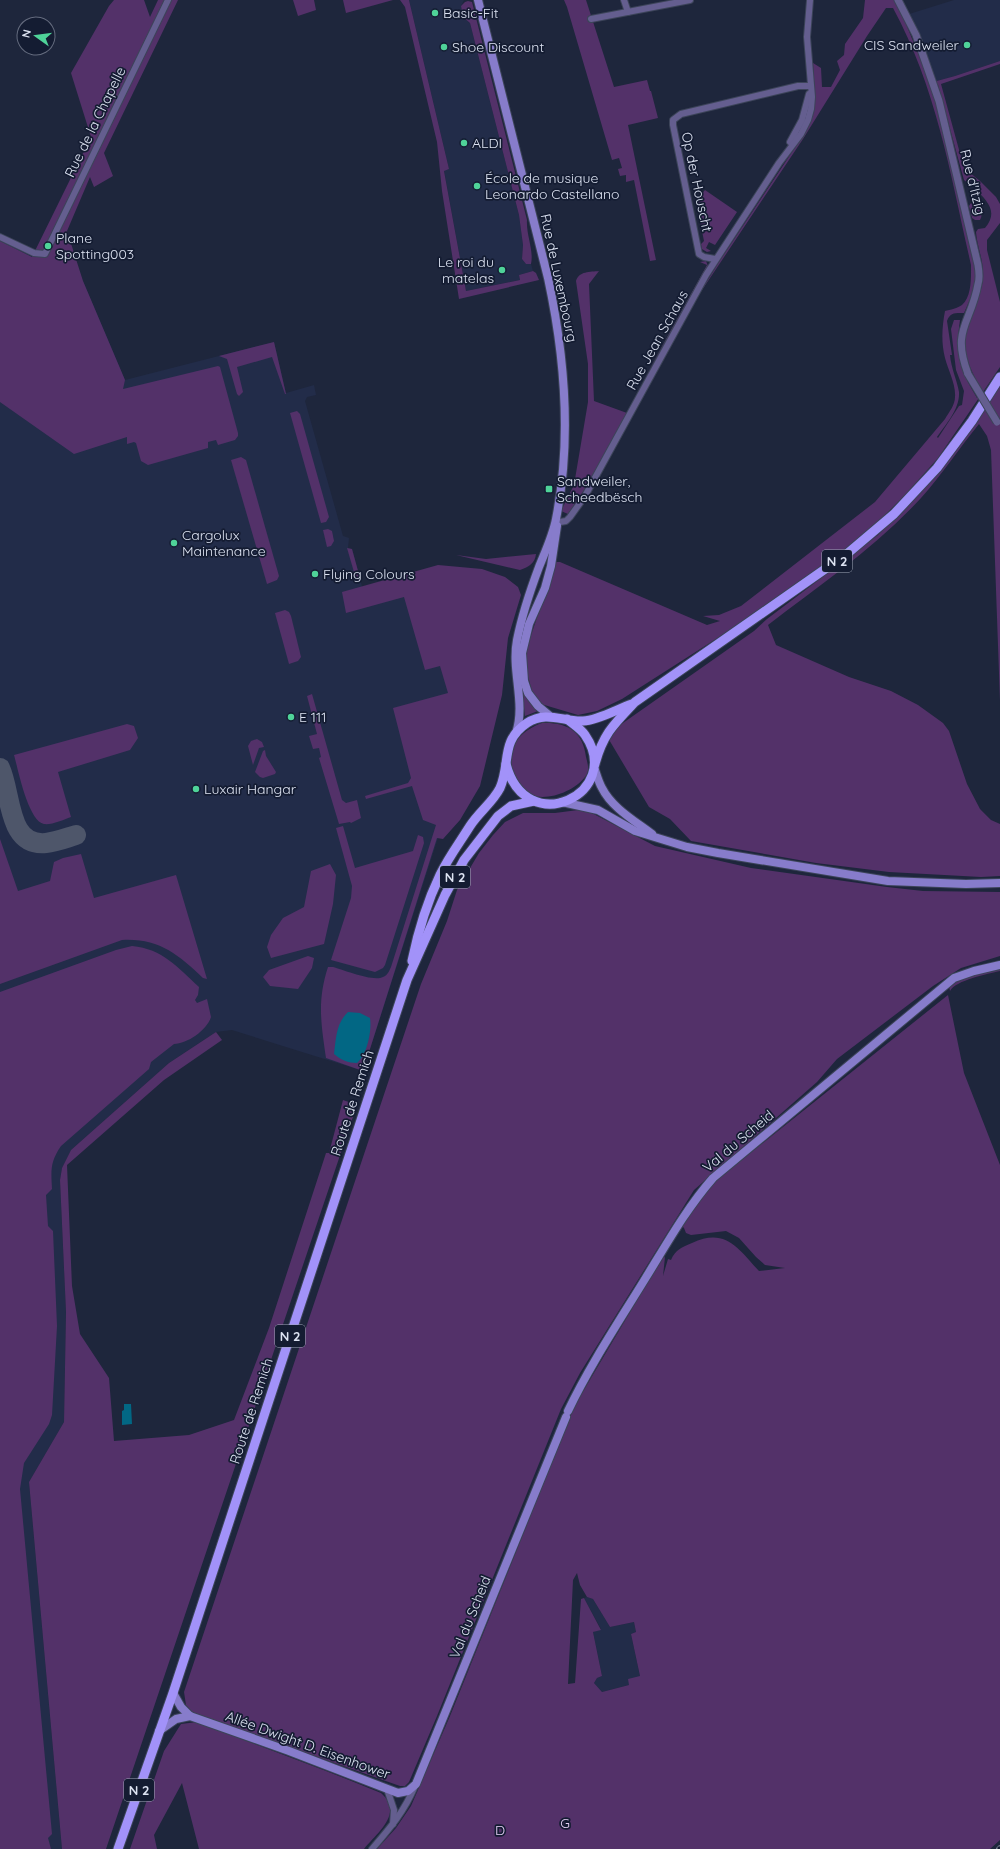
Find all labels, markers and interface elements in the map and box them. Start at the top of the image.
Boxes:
place label: Basic-Fit [443,4,499,22]
marker: Basic-Fit [430,8,440,18]
north arrow [16,16,56,56]
text: N [19,28,34,39]
place label: CIS Sandweiler [864,36,960,54]
place label: Shoe Discount [452,38,544,56]
marker: CIS Sandweiler [962,40,972,50]
marker: Shoe Discount [439,42,449,52]
street label: Rue de la Chapelle [60,64,130,180]
street label: Op der Houscht [678,130,716,234]
place label: ALDI [472,134,502,152]
marker: ALDI [459,138,469,148]
street label: Rue d'Itzig [956,147,990,217]
place label: École de musique Leonardo Castellano [485,169,619,203]
marker: École de musique Leonardo Castellano [472,181,482,191]
street label: Rue de Luxembourg [537,212,581,344]
place label: Plane Spotting003 [56,229,134,263]
marker: Plane Spotting003 [43,241,53,251]
place label: Le roi du matelas [438,253,494,287]
marker: Le roi du matelas [497,265,507,275]
street label: Rue Jean Schaus [622,287,692,393]
place label: Sandweiler, Scheedbësch [557,472,643,506]
marker: Sandweiler, Scheedbësch [544,484,554,494]
place label: Cargolux Maintenance [182,526,266,560]
marker: Cargolux Maintenance [169,538,179,548]
road number: N 2 [822,550,852,572]
place label: Flying Colours [323,565,415,583]
marker: Flying Colours [310,569,320,579]
place label: E 111 [299,708,326,726]
marker: E 111 [286,712,296,722]
place label: Luxair Hangar [204,780,297,798]
marker: Luxair Hangar [191,784,201,794]
road number: N 2 [440,866,470,888]
street label: Route de Remich [326,1048,378,1158]
street label: Val du Scheid [699,1106,777,1176]
road number: N 2 [275,1325,305,1347]
street label: Route de Remich [225,1356,277,1466]
street label: Val du Scheid [445,1573,495,1661]
street label: Allée Dwight D. Eisenhower [223,1707,393,1783]
road number: N 2 [124,1779,154,1801]
park label: G [560,1814,570,1832]
park label: D [495,1821,505,1839]

